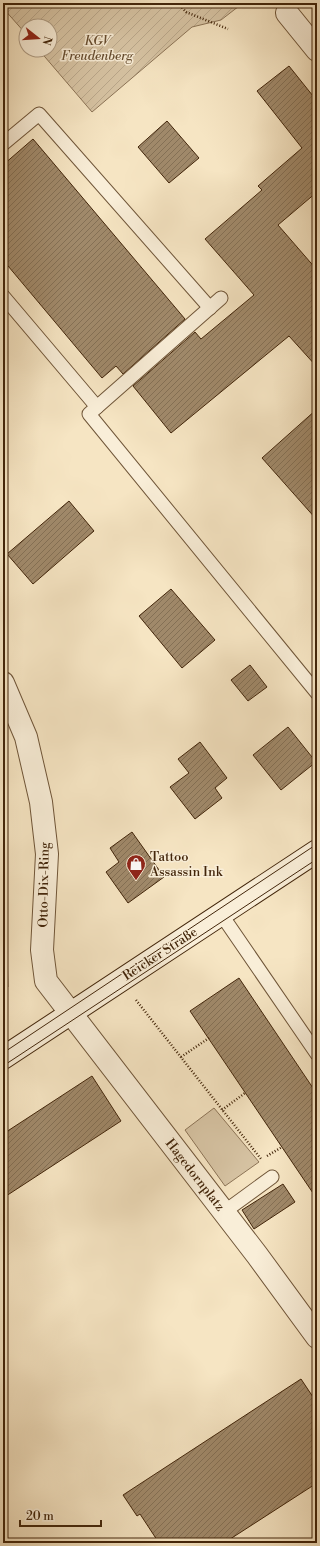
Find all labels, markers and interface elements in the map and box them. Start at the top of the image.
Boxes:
north arrow [18,18,58,58]
park label: KGV Freudenberg [61,33,134,64]
text: N [39,34,55,47]
street label: Otto-Dix-Ring [35,842,53,928]
place label: Tattoo Assassin Ink [149,849,224,880]
shop icon: Tattoo Assassin Ink [125,853,147,881]
street label: Reicker Straße [120,924,201,984]
street label: Hagedornplatz [162,1136,228,1214]
scale bar [20,1502,101,1528]
text: 20 m [26,1509,54,1524]

